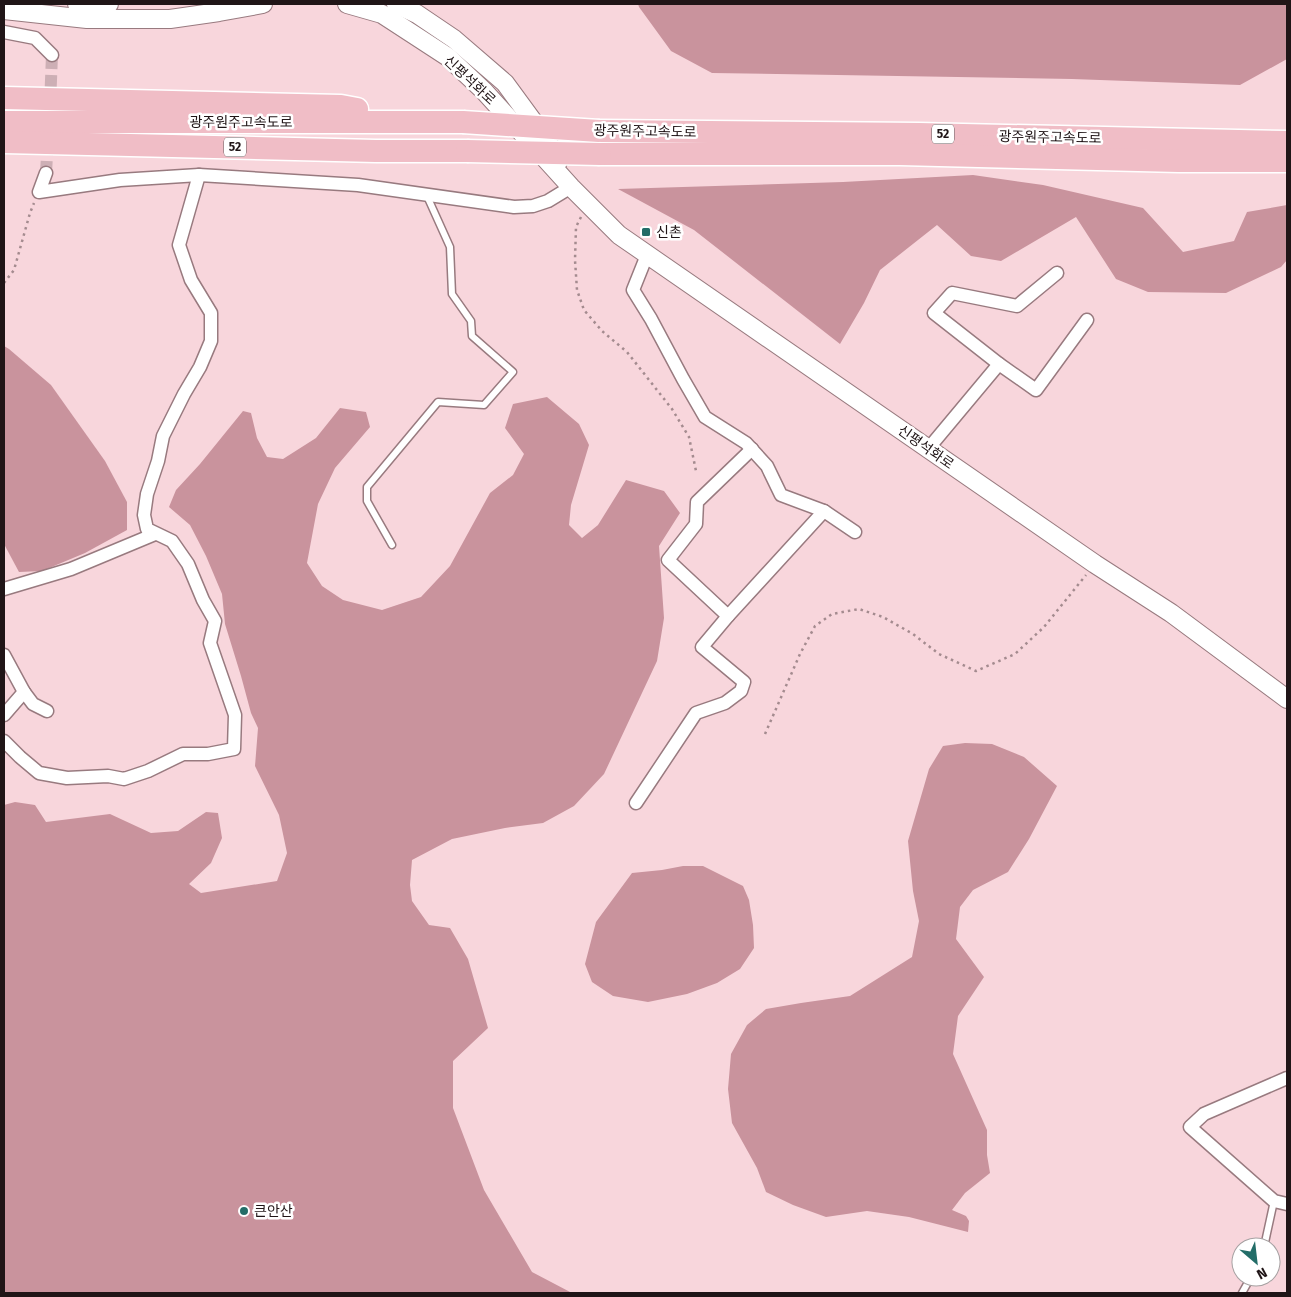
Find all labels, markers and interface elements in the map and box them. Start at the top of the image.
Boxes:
street label: 신평석화로 [440,52,499,109]
street label: 광주원주고속도로 [189,114,293,131]
street label: 광주원주고속도로 [593,122,697,141]
road number: 52 [932,125,954,144]
street label: 광주원주고속도로 [998,128,1102,147]
road number: 52 [224,138,246,156]
place label: 신촌 [656,224,682,241]
marker: 신촌 [640,226,652,238]
street label: 신평석화로 [894,422,957,473]
place label: 큰안산 [254,1203,293,1220]
marker: 큰안산 [238,1205,250,1217]
north arrow [1231,1237,1281,1287]
text: N [1254,1263,1270,1283]

